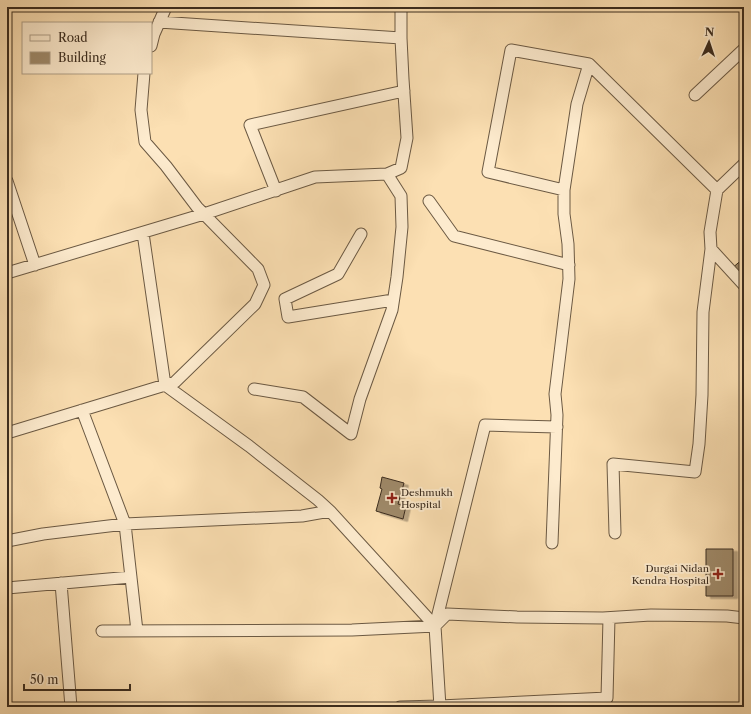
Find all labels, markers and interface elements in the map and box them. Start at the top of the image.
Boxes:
legend [22,22,152,74]
north arrow [689,22,729,62]
text: N [704,25,715,39]
text: Road [58,30,88,45]
text: Building [58,50,106,65]
place label: Deshmukh Hospital [401,486,454,511]
marker: Deshmukh Hospital [386,492,398,504]
place label: Durgai Nidan Kendra Hospital [632,562,710,587]
marker: Durgai Nidan Kendra Hospital [712,568,724,580]
scale bar [24,666,130,692]
text: 50 m [30,672,59,687]

